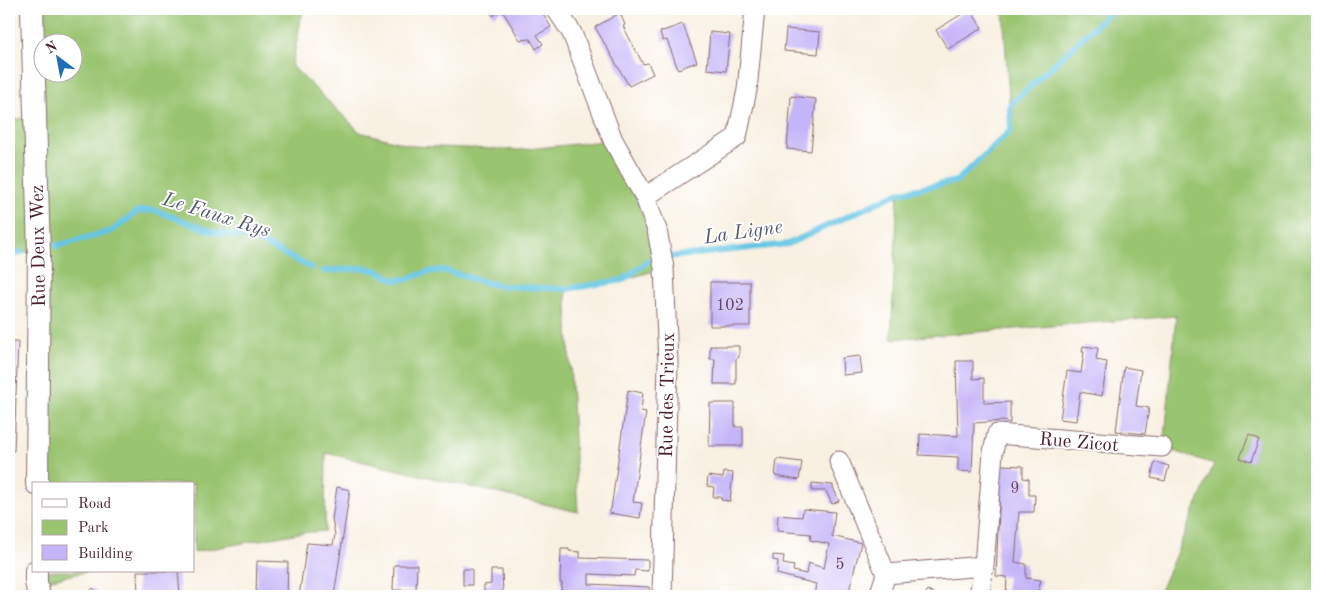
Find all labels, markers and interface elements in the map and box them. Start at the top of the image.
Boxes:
north arrow [32,32,82,82]
text: N [43,39,60,57]
street label: Rue Deux Wez [29,185,50,307]
water label: Le Faux Rys [159,190,273,242]
water label: La Ligne [702,218,784,249]
house number: 102 [716,298,744,314]
street label: Rue des Trieux [658,332,679,458]
street label: Rue Zicot [1038,431,1119,456]
house number: 9 [1010,481,1020,497]
legend [32,482,195,572]
text: Road [78,497,112,512]
text: Park [78,521,109,536]
text: Building [78,547,133,562]
house number: 5 [835,557,845,573]

